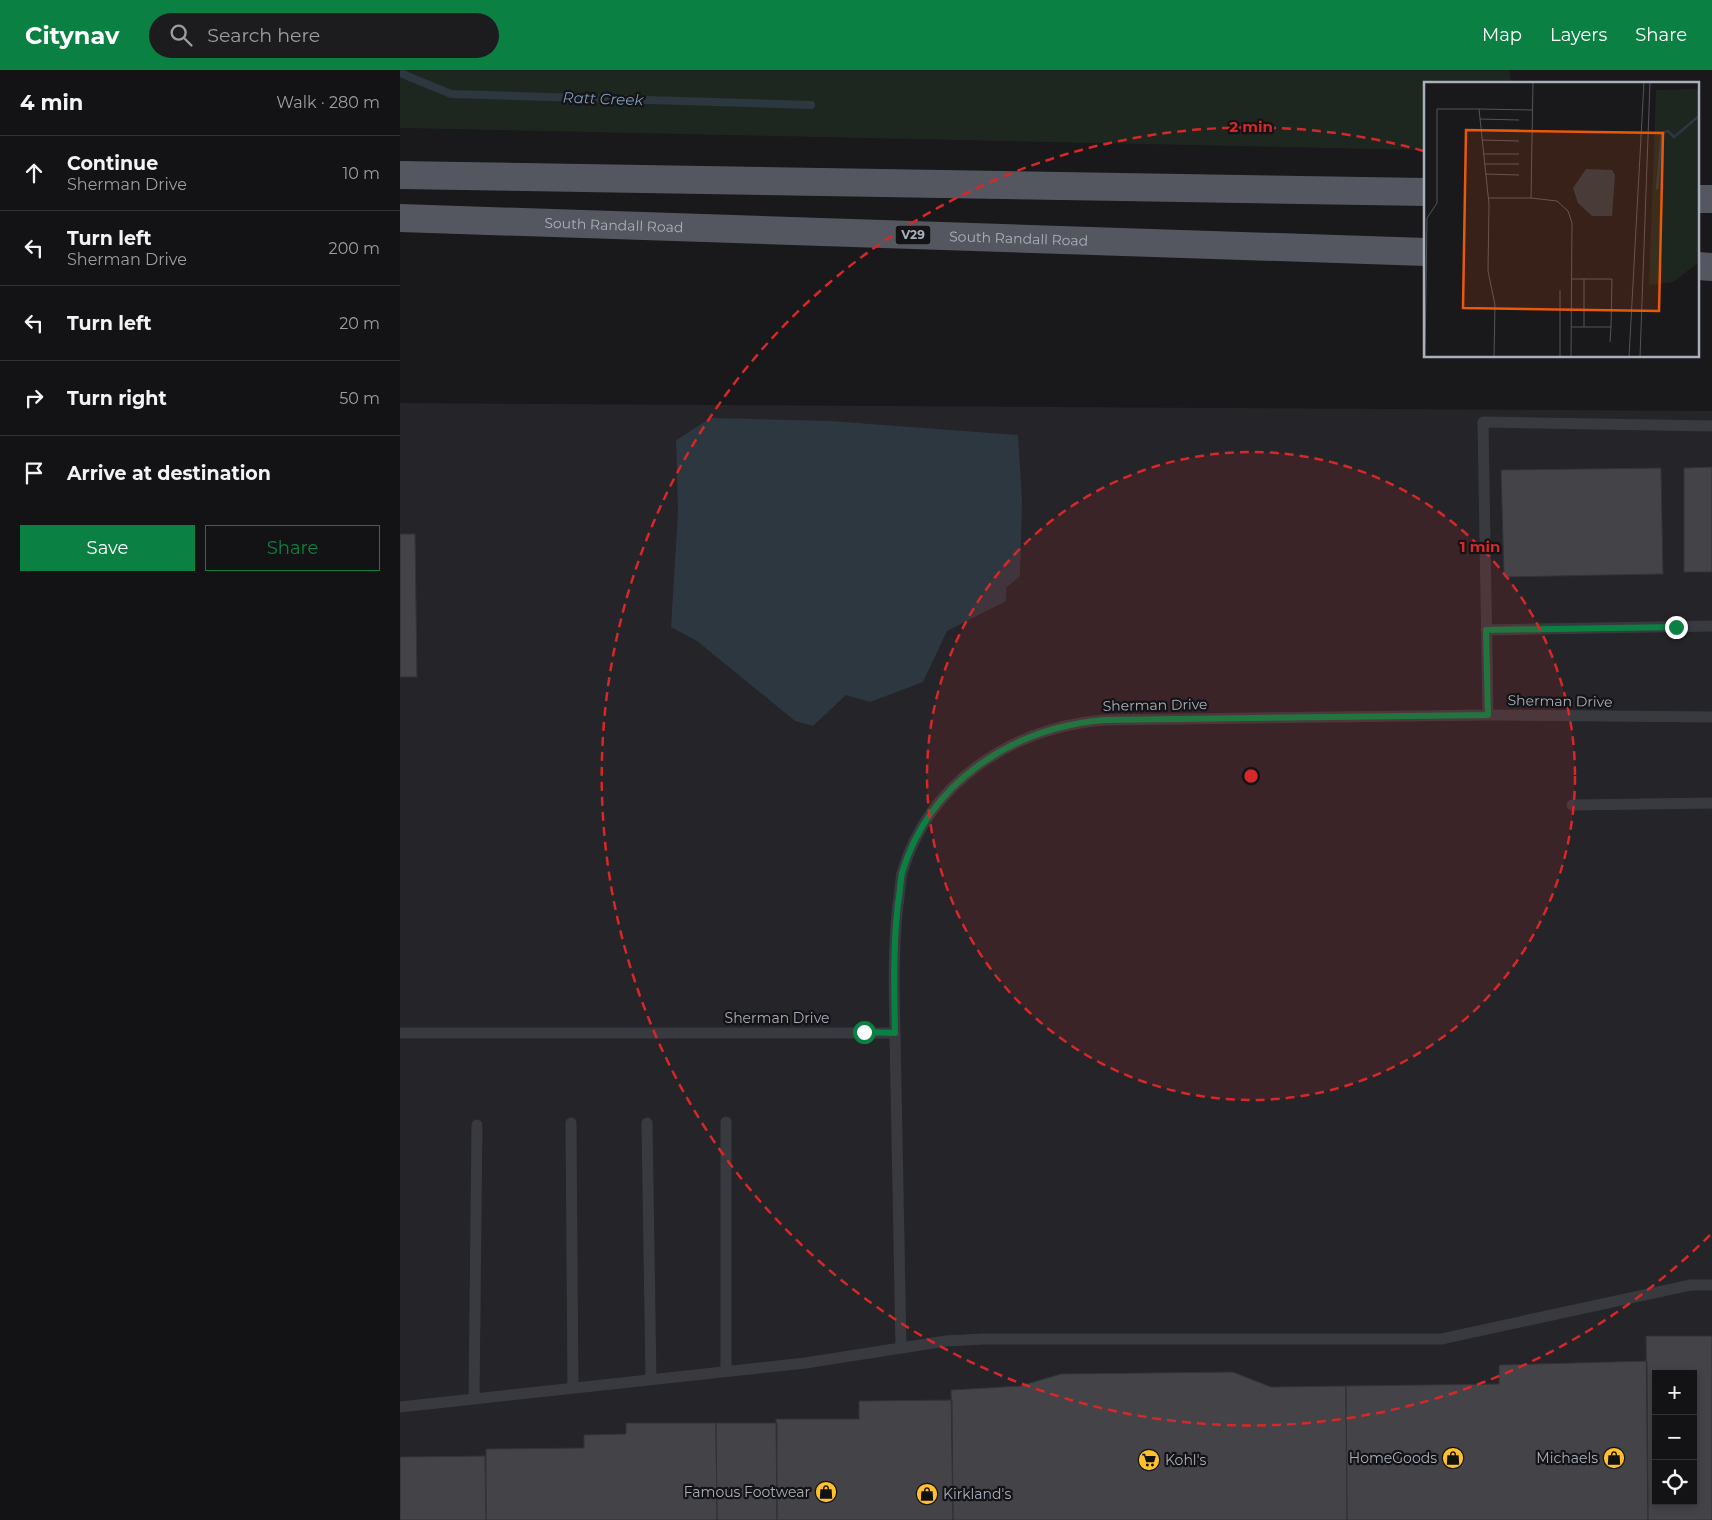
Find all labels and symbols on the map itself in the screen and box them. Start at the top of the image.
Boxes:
inset map [1424,82,1700,358]
water label: Ratt Creek [562,88,645,109]
text: 2 min [1229,117,1273,136]
street label: South Randall Road [544,214,684,236]
road number: V29 [896,226,930,244]
street label: South Randall Road [949,227,1088,250]
text: 1 min [1460,537,1500,556]
route end [1665,616,1688,639]
street label: Sherman Drive [1507,691,1613,711]
street label: Sherman Drive [1102,695,1208,715]
centre of rings [1242,767,1260,785]
street label: Sherman Drive [725,1009,829,1027]
route start [853,1021,876,1044]
shop icon: HomeGoods [1441,1446,1465,1470]
shop icon: Michaels [1602,1446,1626,1470]
supermarket icon: Kohl's [1137,1448,1161,1472]
place label: HomeGoods [1349,1449,1437,1467]
place label: Michaels [1536,1449,1598,1467]
place label: Kohl's [1165,1451,1206,1469]
shop icon: Famous Footwear [814,1480,838,1504]
shop icon: Kirkland's [915,1482,939,1506]
place label: Famous Footwear [684,1483,810,1501]
place label: Kirkland's [943,1485,1011,1503]

